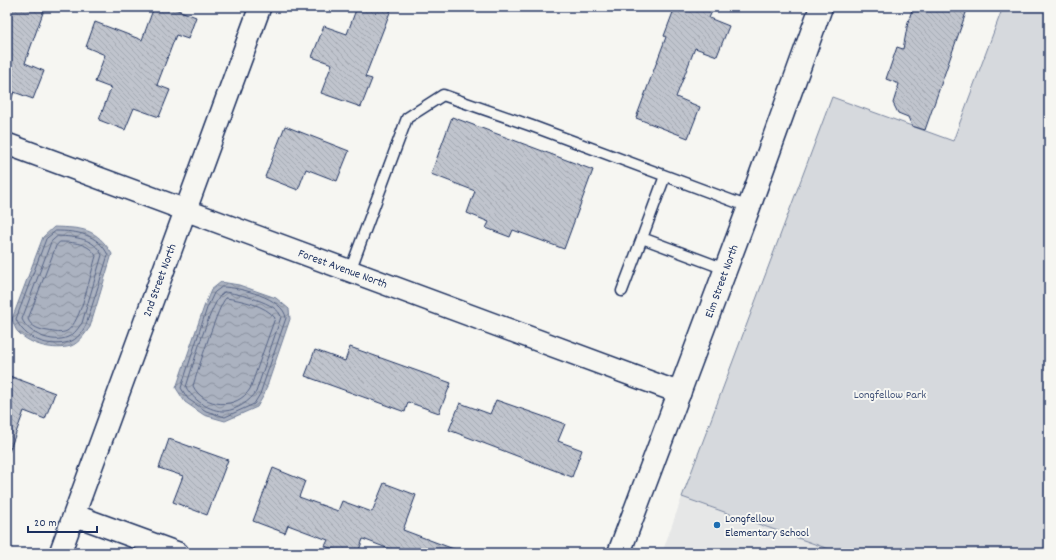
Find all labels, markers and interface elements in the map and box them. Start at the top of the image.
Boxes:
street label: 2nd Street North [139,242,182,319]
street label: Elm Street North [701,242,744,321]
street label: Forest Avenue North [295,245,390,293]
park label: Longfellow Park [854,387,926,404]
scale bar [28,508,97,534]
place label: Longfellow Elementary School [725,511,809,542]
text: 20 m [34,515,57,532]
marker: Longfellow Elementary School [712,520,722,530]

